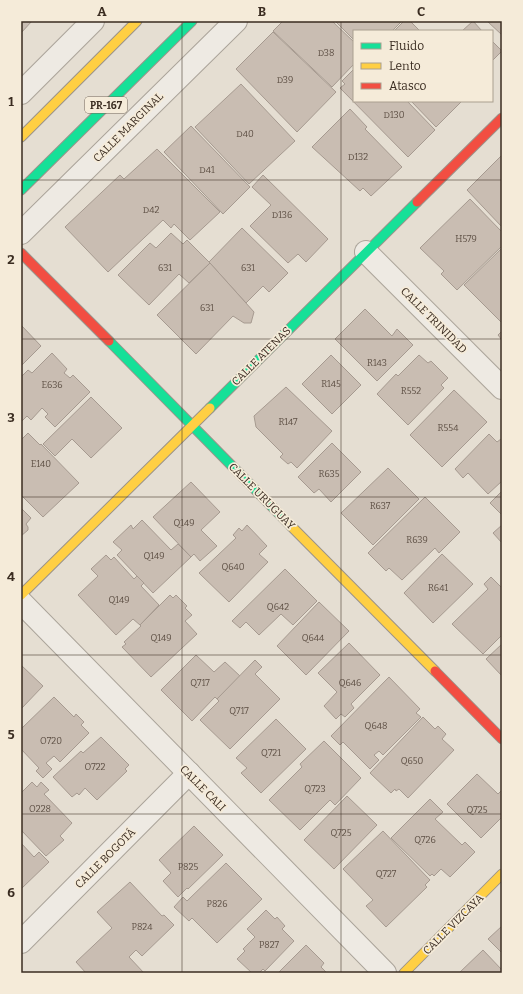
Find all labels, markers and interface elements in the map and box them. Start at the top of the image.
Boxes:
text: A [97,4,107,19]
text: B [258,4,266,19]
text: C [417,4,425,19]
legend [353,30,493,102]
text: Fluido [389,39,424,53]
house number: D38 [318,48,334,58]
text: Lento [389,59,421,73]
house number: D39 [277,75,293,85]
text: Atasco [389,79,427,93]
street label: CALLE MARGINAL [91,90,166,165]
text: 1 [8,94,14,109]
road number: PR-167 [85,97,127,113]
house number: D130 [383,110,405,120]
house number: D40 [236,129,254,139]
house number: D132 [348,152,368,162]
house number: D41 [199,165,215,175]
house number: D42 [143,205,159,215]
house number: D136 [272,210,292,220]
house number: H579 [455,234,477,244]
text: 2 [7,252,15,267]
house number: 631 [158,263,172,273]
house number: 631 [241,263,255,273]
street label: CALLE TRINIDAD [398,285,470,356]
house number: 631 [200,303,214,313]
street label: CALLE ATENAS [229,324,293,388]
house number: R143 [367,358,387,368]
house number: R145 [321,379,341,389]
house number: E636 [41,380,63,390]
house number: R552 [401,386,421,396]
text: 3 [7,410,15,425]
house number: R147 [278,417,298,427]
house number: R554 [438,423,459,433]
house number: E140 [31,459,51,469]
street label: CALLE URUGUAY [226,460,298,533]
house number: R635 [318,469,340,479]
house number: R637 [370,501,391,511]
house number: Q149 [174,518,194,528]
house number: R639 [406,535,428,545]
house number: Q149 [144,551,164,561]
house number: Q640 [221,562,245,572]
text: 4 [7,569,15,584]
house number: R641 [428,583,448,593]
house number: Q149 [109,595,129,605]
house number: Q642 [267,602,289,612]
house number: Q149 [151,633,171,643]
house number: Q644 [302,633,325,643]
house number: Q717 [190,678,210,688]
house number: Q646 [339,678,361,688]
house number: Q717 [229,706,249,716]
house number: Q648 [365,721,387,731]
text: 5 [7,727,15,742]
house number: O720 [40,736,62,746]
house number: Q721 [261,748,281,758]
house number: Q650 [401,756,423,766]
house number: O722 [85,762,106,772]
street label: CALLE CALI [177,763,228,814]
house number: Q723 [304,784,326,794]
house number: O228 [29,804,51,814]
house number: Q725 [467,805,488,815]
street label: CALLE BOGOTÁ [72,825,138,891]
house number: Q725 [331,828,352,838]
house number: Q726 [414,835,436,845]
house number: P825 [178,862,198,872]
house number: Q727 [376,869,397,879]
text: 6 [7,885,15,900]
street label: CALLE VIZCAYA [420,891,486,957]
house number: P826 [207,899,227,909]
house number: P824 [132,922,153,932]
house number: P827 [259,940,280,950]

